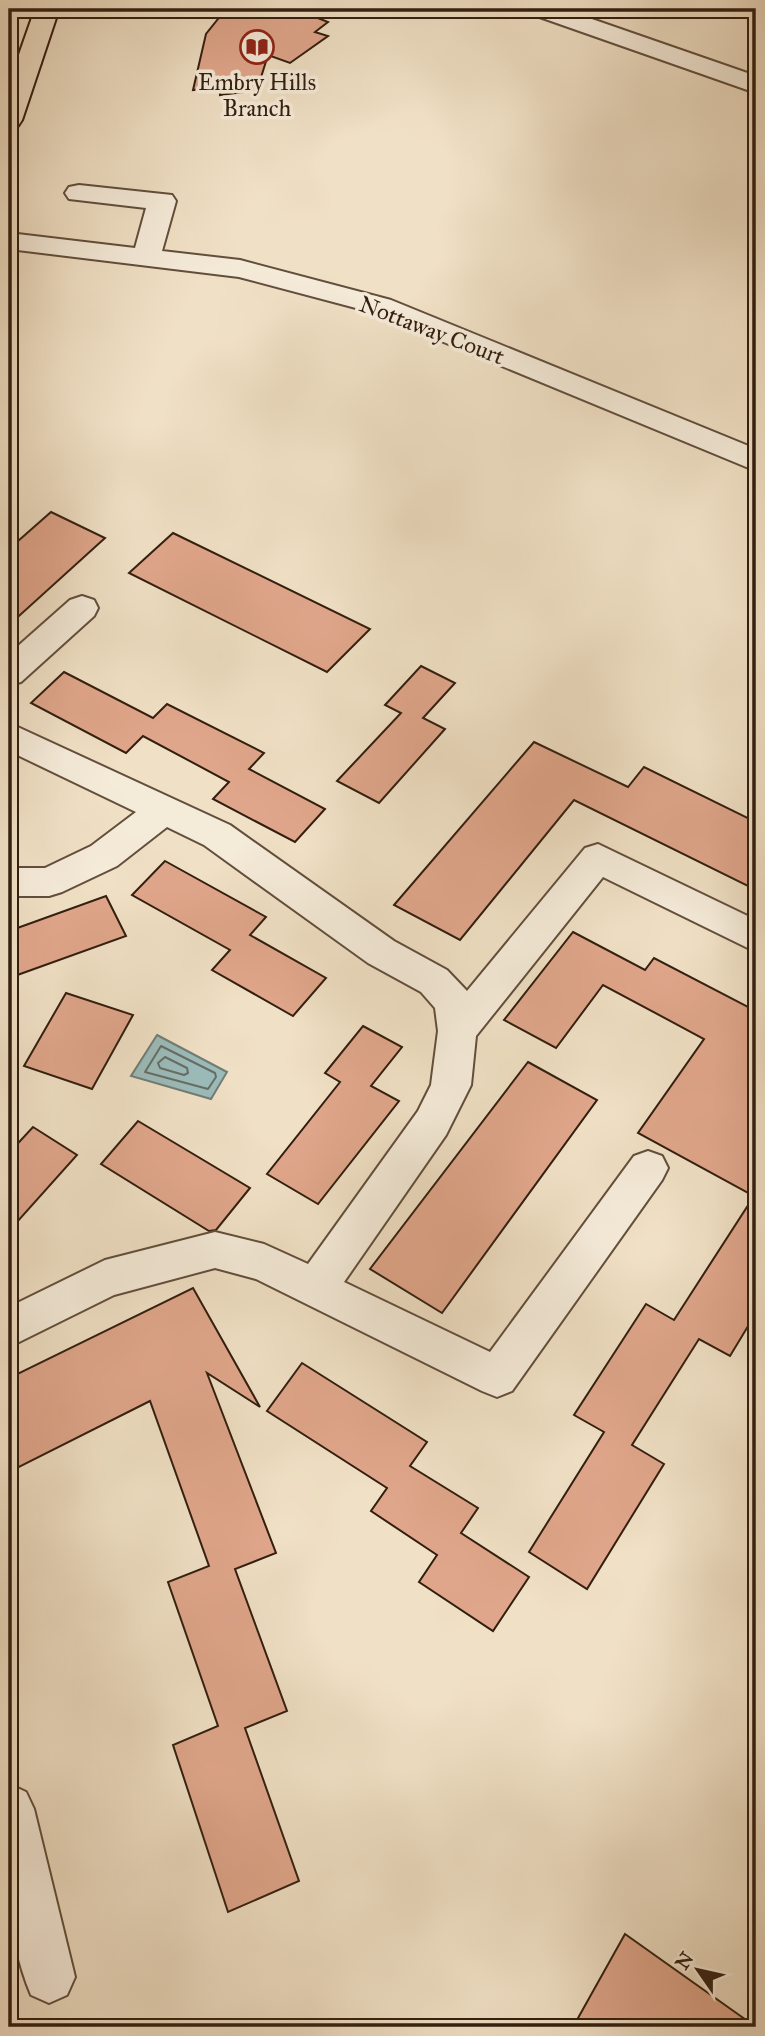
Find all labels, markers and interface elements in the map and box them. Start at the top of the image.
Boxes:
library icon: Embry Hills Branch [238,28,276,66]
place label: Embry Hills Branch [198,68,316,122]
street label: Nottaway Court [355,289,509,371]
north arrow [664,1934,734,2004]
text: N [670,1948,698,1974]

